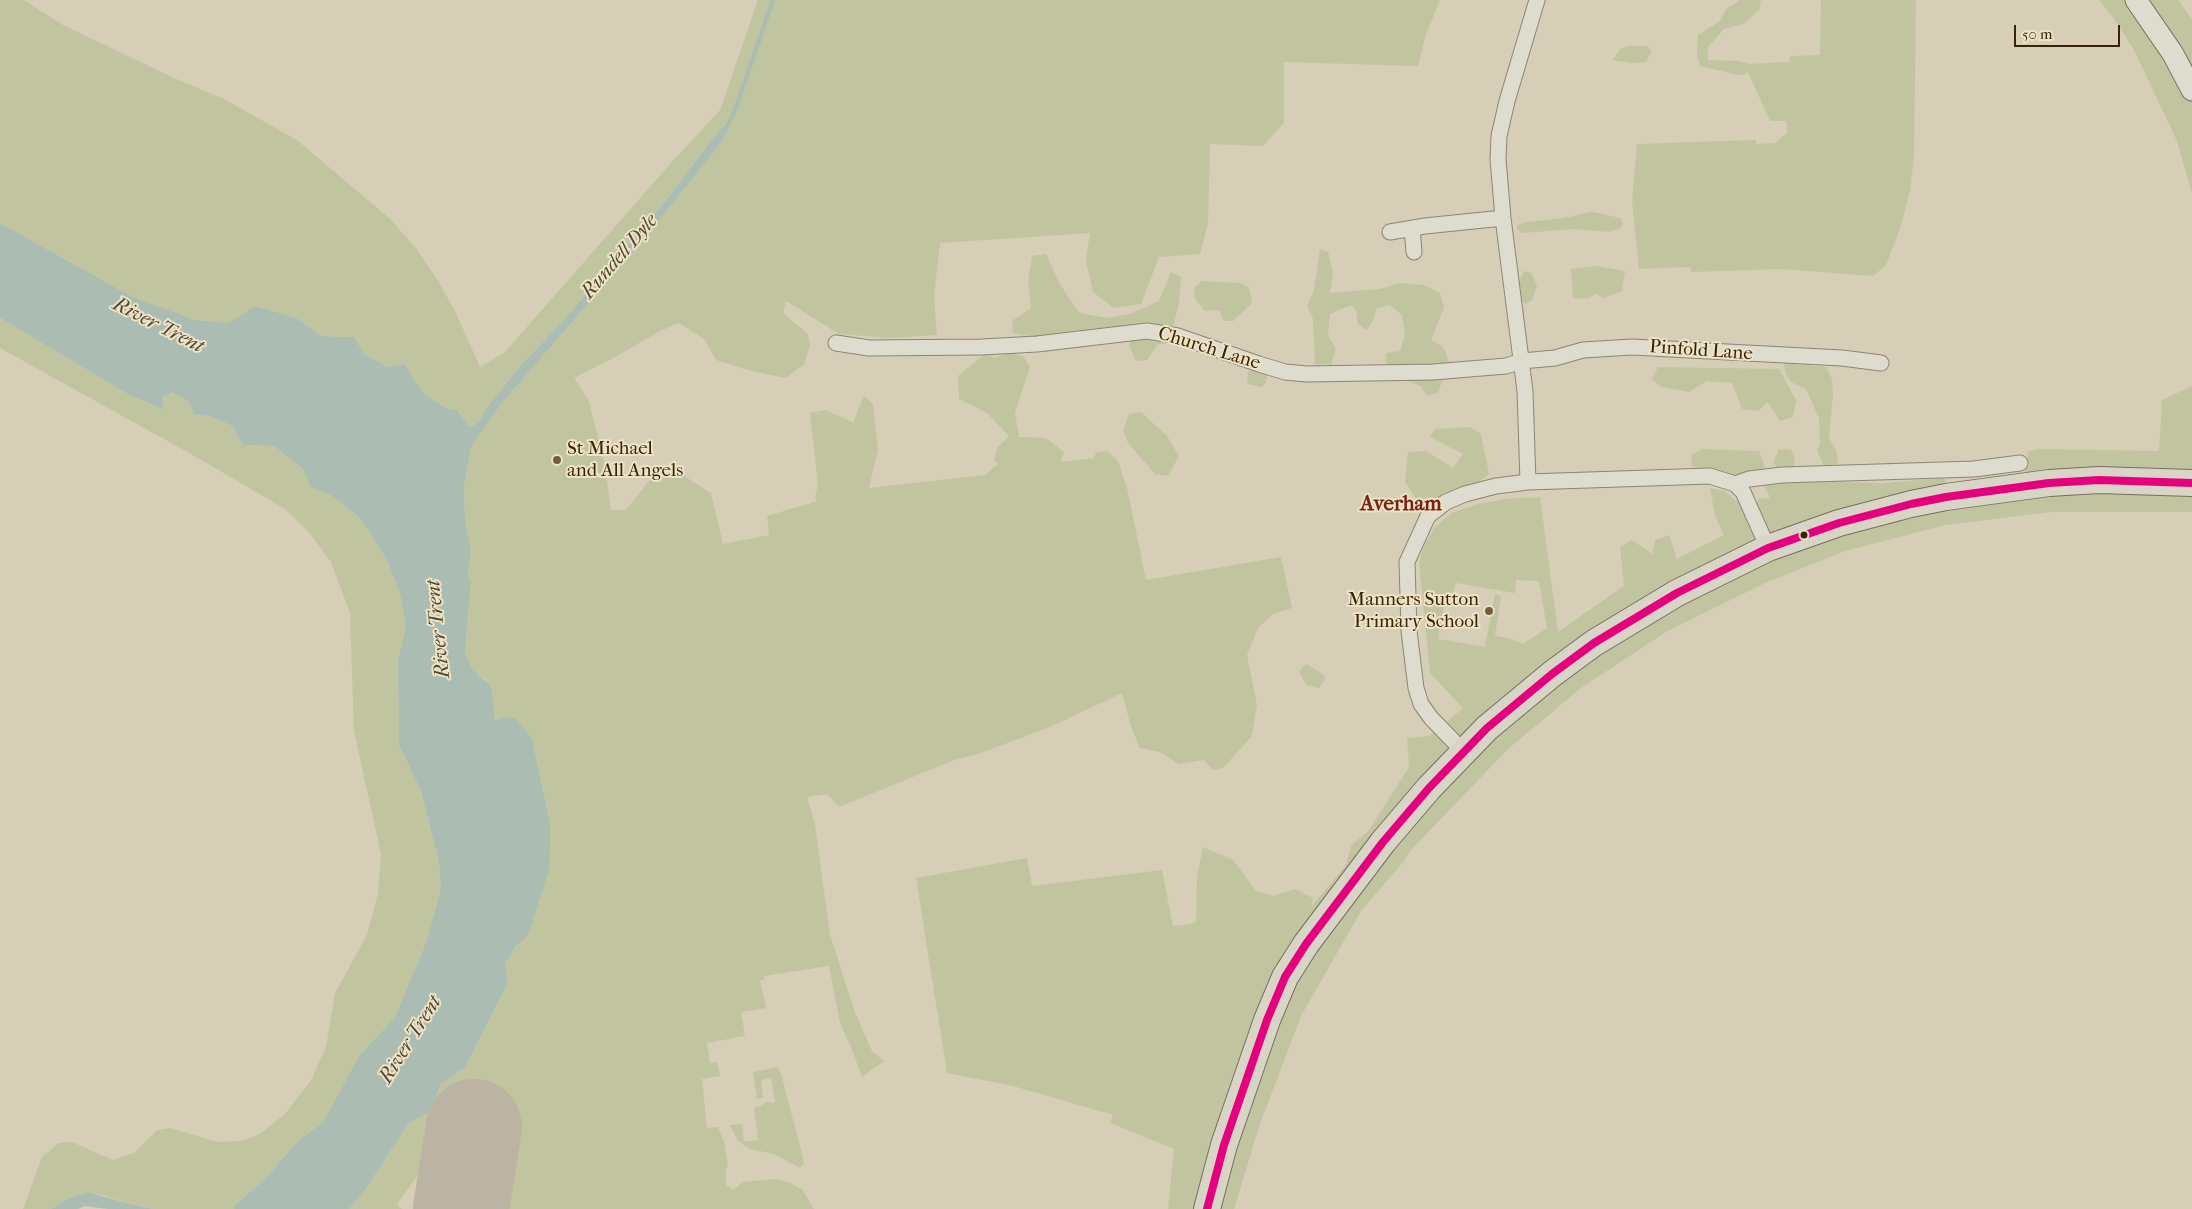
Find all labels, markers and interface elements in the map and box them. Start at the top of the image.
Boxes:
scale bar [2017,15,2123,47]
text: 50 m [2022,25,2052,43]
water label: Rundell Dyle [577,210,663,304]
water label: River Trent [109,293,207,359]
street label: Church Lane [1155,323,1263,375]
street label: Pinfold Lane [1648,336,1754,366]
place label: St Michael and All Angels [567,438,683,482]
marker: St Michael and All Angels [551,454,563,466]
district label: Averham [1360,492,1442,518]
unlabelled marker [1799,530,1809,540]
water label: River Trent [422,579,456,679]
place label: Manners Sutton Primary School [1348,589,1479,633]
marker: Manners Sutton Primary School [1483,605,1495,617]
water label: River Trent [375,992,447,1088]

